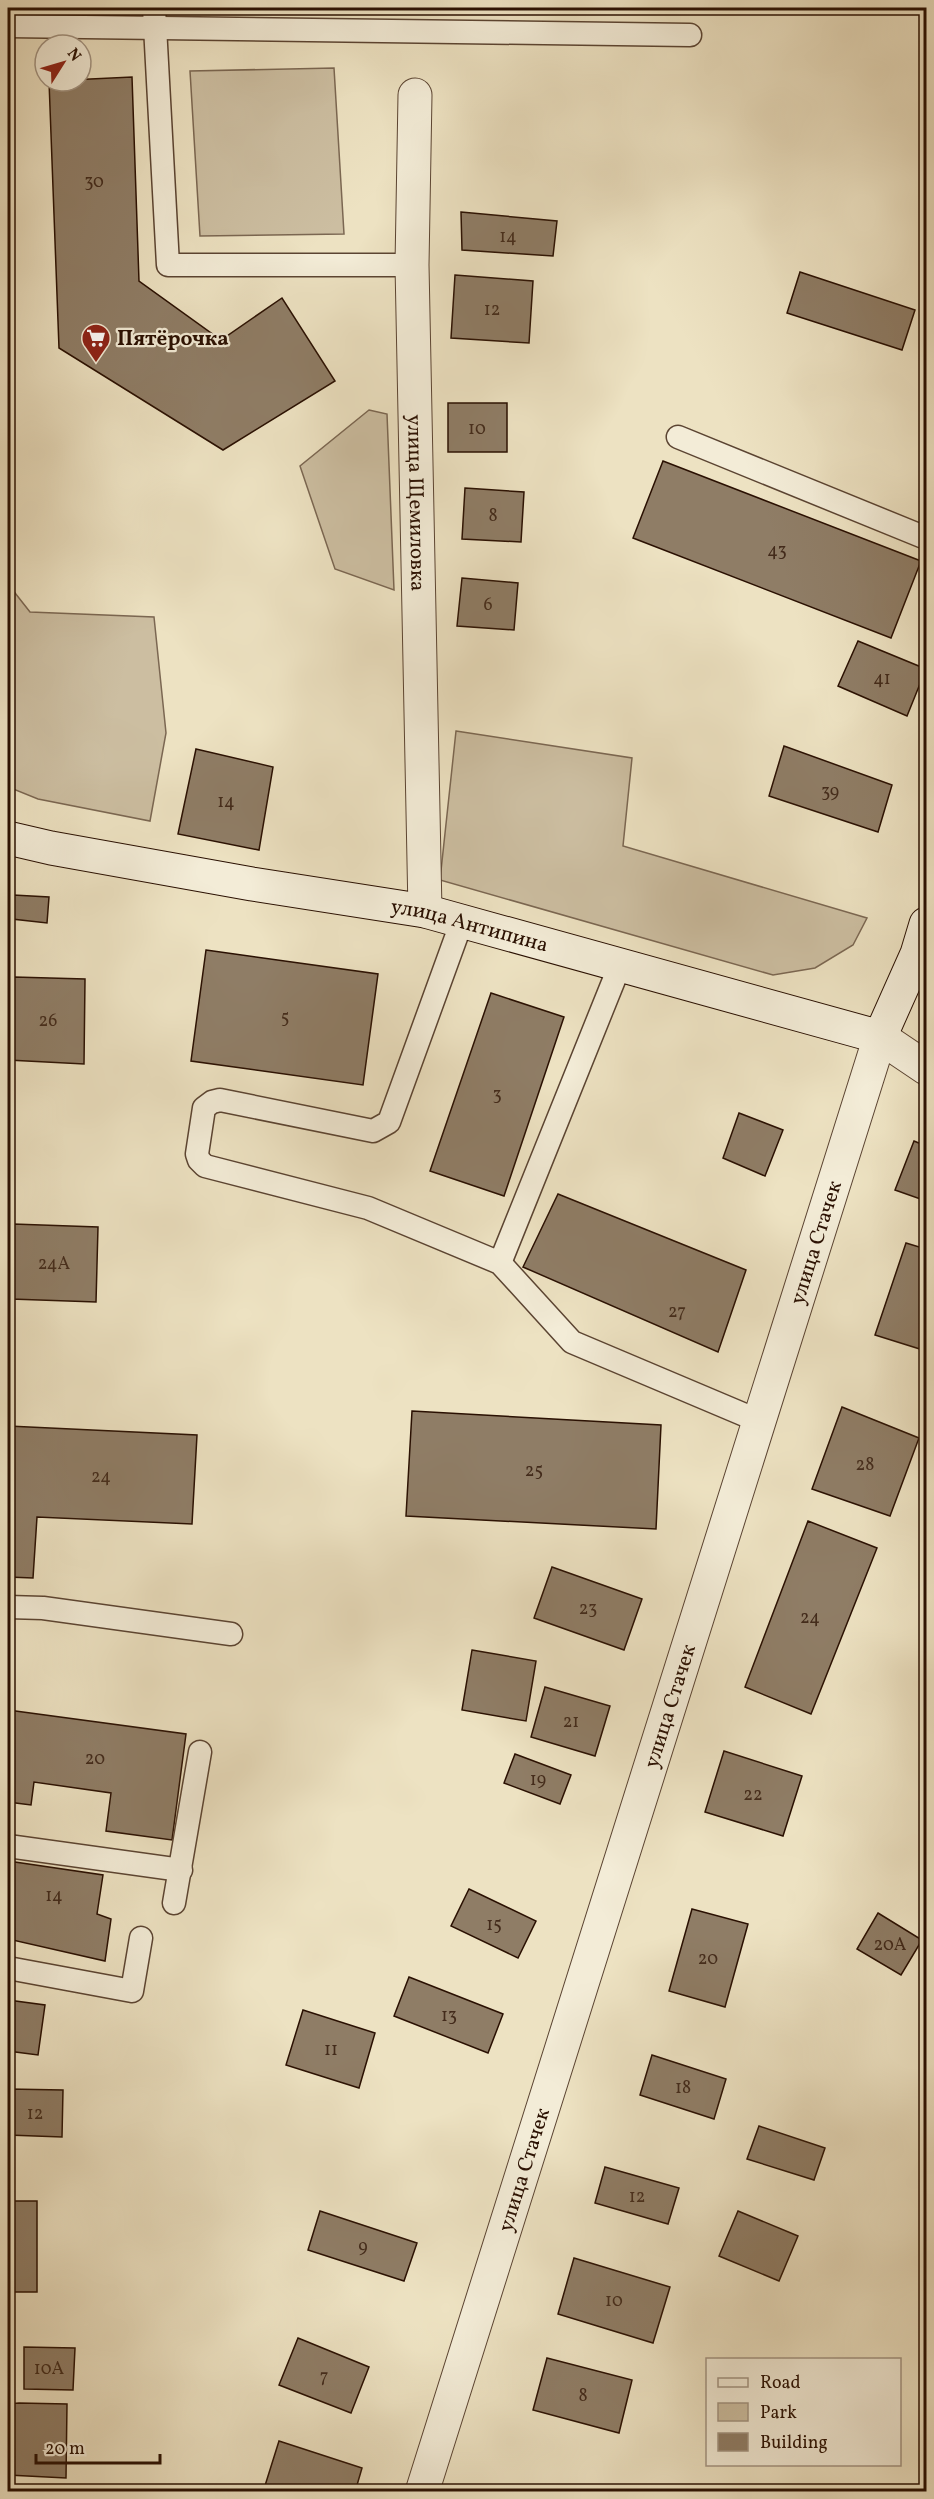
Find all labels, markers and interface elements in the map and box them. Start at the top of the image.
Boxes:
north arrow [33,33,93,93]
text: N [61,44,86,67]
house number: 30 [84,170,104,195]
house number: 14 [499,225,517,250]
house number: 12 [484,298,500,323]
supermarket icon: Пятёрочка [80,322,112,364]
place label: Пятёрочка [117,325,229,354]
street label: улица Щемиловка [399,414,432,592]
house number: 10 [468,417,486,442]
house number: 8 [488,504,498,529]
house number: 43 [767,539,787,564]
house number: 6 [483,593,493,618]
house number: 41 [873,667,891,692]
house number: 39 [821,780,839,805]
house number: 14 [217,790,235,815]
street label: улица Антипина [389,893,551,960]
house number: 5 [281,1006,289,1031]
house number: 26 [39,1009,57,1034]
house number: 3 [492,1083,502,1108]
street label: улица Стачек [784,1177,850,1308]
house number: 24А [38,1252,71,1277]
house number: 27 [668,1300,686,1325]
house number: 28 [856,1453,874,1478]
house number: 25 [525,1459,543,1484]
house number: 24 [91,1465,111,1490]
house number: 23 [579,1597,597,1622]
house number: 24 [800,1606,820,1631]
street label: улица Стачек [638,1641,704,1772]
house number: 21 [563,1710,579,1735]
house number: 20 [85,1747,105,1772]
house number: 19 [530,1768,546,1793]
house number: 22 [743,1783,763,1808]
house number: 14 [45,1884,63,1909]
house number: 15 [486,1913,502,1938]
house number: 20А [874,1933,907,1958]
house number: 20 [698,1947,718,1972]
house number: 13 [441,2004,457,2029]
house number: 11 [324,2038,338,2063]
house number: 18 [675,2076,691,2101]
house number: 12 [27,2102,43,2127]
street label: улица Стачек [492,2104,558,2236]
house number: 12 [629,2185,645,2210]
house number: 9 [358,2235,368,2260]
house number: 10 [605,2289,623,2314]
house number: 10А [34,2357,65,2382]
legend [706,2358,901,2466]
house number: 7 [320,2365,328,2390]
text: Road [760,2371,801,2396]
house number: 8 [578,2384,588,2409]
text: Park [760,2401,797,2426]
scale bar [36,2427,160,2465]
text: Building [760,2431,828,2456]
text: 20 m [45,2437,85,2462]

